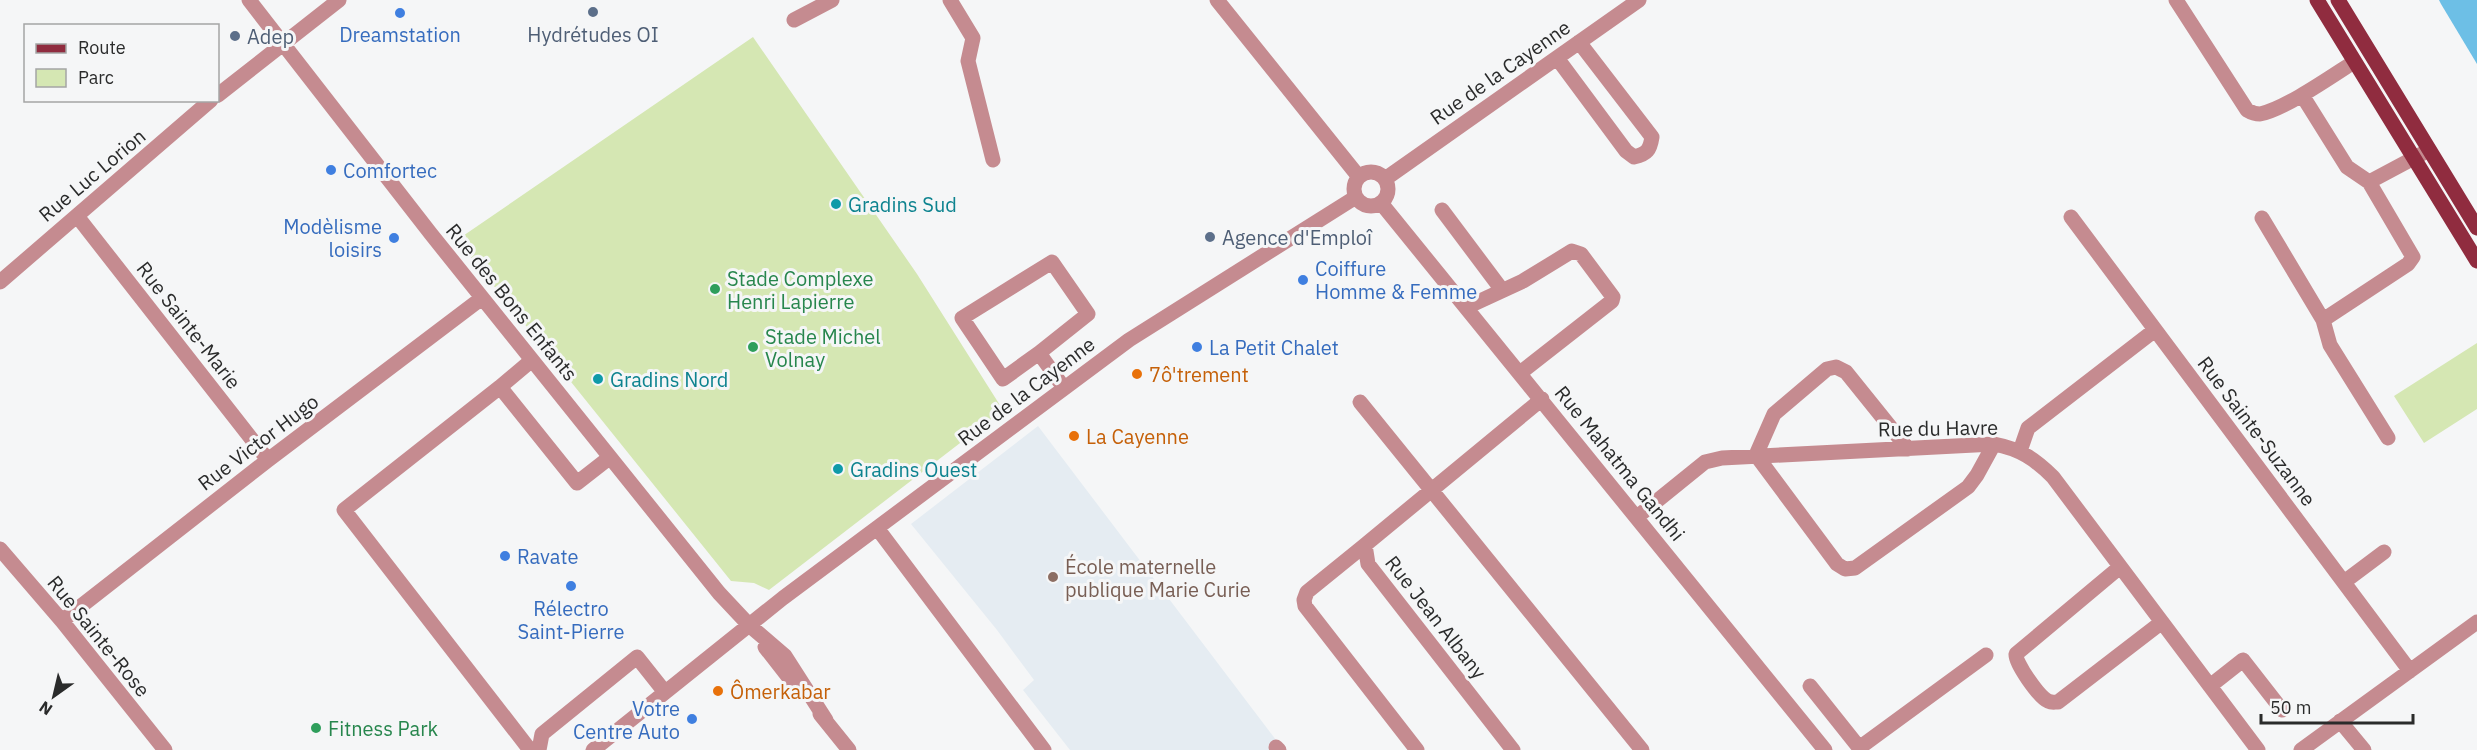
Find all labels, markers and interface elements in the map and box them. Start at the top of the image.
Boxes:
marker: Hydrétudes OI [586,5,600,19]
marker: Dreamstation [393,6,407,20]
street label: Rue de la Cayenne [1424,13,1576,131]
place label: Dreamstation [339,21,461,48]
place label: Hydrétudes OI [527,21,659,48]
place label: Adep [247,23,294,50]
legend [24,24,219,102]
marker: Adep [228,29,242,43]
text: Route [78,36,126,59]
text: Parc [78,66,114,89]
street label: Rue Luc Lorion [33,122,151,228]
place label: Comfortec [343,157,437,184]
marker: Comfortec [324,163,338,177]
place label: Gradins Sud [848,191,957,218]
marker: Gradins Sud [829,197,843,211]
place label: Modèlisme loisirs [283,213,382,263]
street label: Rue des Bons Enfants [440,218,584,386]
place label: Agence d'Emploî [1222,224,1373,251]
marker: Agence d'Emploî [1203,230,1217,244]
marker: Modèlisme loisirs [387,231,401,245]
place label: Coiffure Homme & Femme [1315,255,1477,305]
street label: Rue Sainte-Marie [131,256,247,394]
place label: Stade Complexe Henri Lapierre [727,265,873,315]
marker: Coiffure Homme & Femme [1296,273,1310,287]
marker: Stade Complexe Henri Lapierre [708,282,722,296]
place label: Stade Michel Volnay [765,323,881,373]
street label: Rue de la Cayenne [952,330,1100,452]
place label: La Petit Chalet [1209,334,1339,361]
marker: Stade Michel Volnay [746,340,760,354]
marker: La Petit Chalet [1190,340,1204,354]
street label: Rue Sainte-Suzanne [2192,351,2322,511]
place label: 7ô'trement [1149,361,1249,388]
place label: Gradins Nord [610,366,728,393]
marker: 7ô'trement [1130,367,1144,381]
marker: Gradins Nord [591,372,605,386]
street label: Rue Mahatma Gandhi [1549,380,1691,546]
street label: Rue Victor Hugo [192,388,324,496]
street label: Rue du Havre [1878,413,1998,443]
place label: La Cayenne [1086,423,1189,450]
marker: La Cayenne [1067,429,1081,443]
place label: Gradins Ouest [850,456,977,483]
marker: Gradins Ouest [831,462,845,476]
place label: Ravate [517,543,578,570]
marker: Ravate [498,549,512,563]
street label: Rue Jean Albany [1379,550,1493,684]
place label: École maternelle publique Marie Curie [1065,553,1251,603]
street label: Rue Sainte-Rose [42,570,156,702]
marker: École maternelle publique Marie Curie [1046,570,1060,584]
marker: Rélectro Saint-Pierre [564,579,578,593]
place label: Rélectro Saint-Pierre [518,595,624,645]
north arrow [24,666,84,726]
place label: Ômerkabar [730,678,831,705]
marker: Ômerkabar [711,684,725,698]
scale bar [2261,687,2412,725]
place label: Votre Centre Auto [573,695,680,745]
text: 50 m [2270,696,2312,719]
text: N [35,697,56,720]
marker: Votre Centre Auto [685,712,699,726]
place label: Fitness Park [328,715,439,742]
marker: Fitness Park [309,721,323,735]

